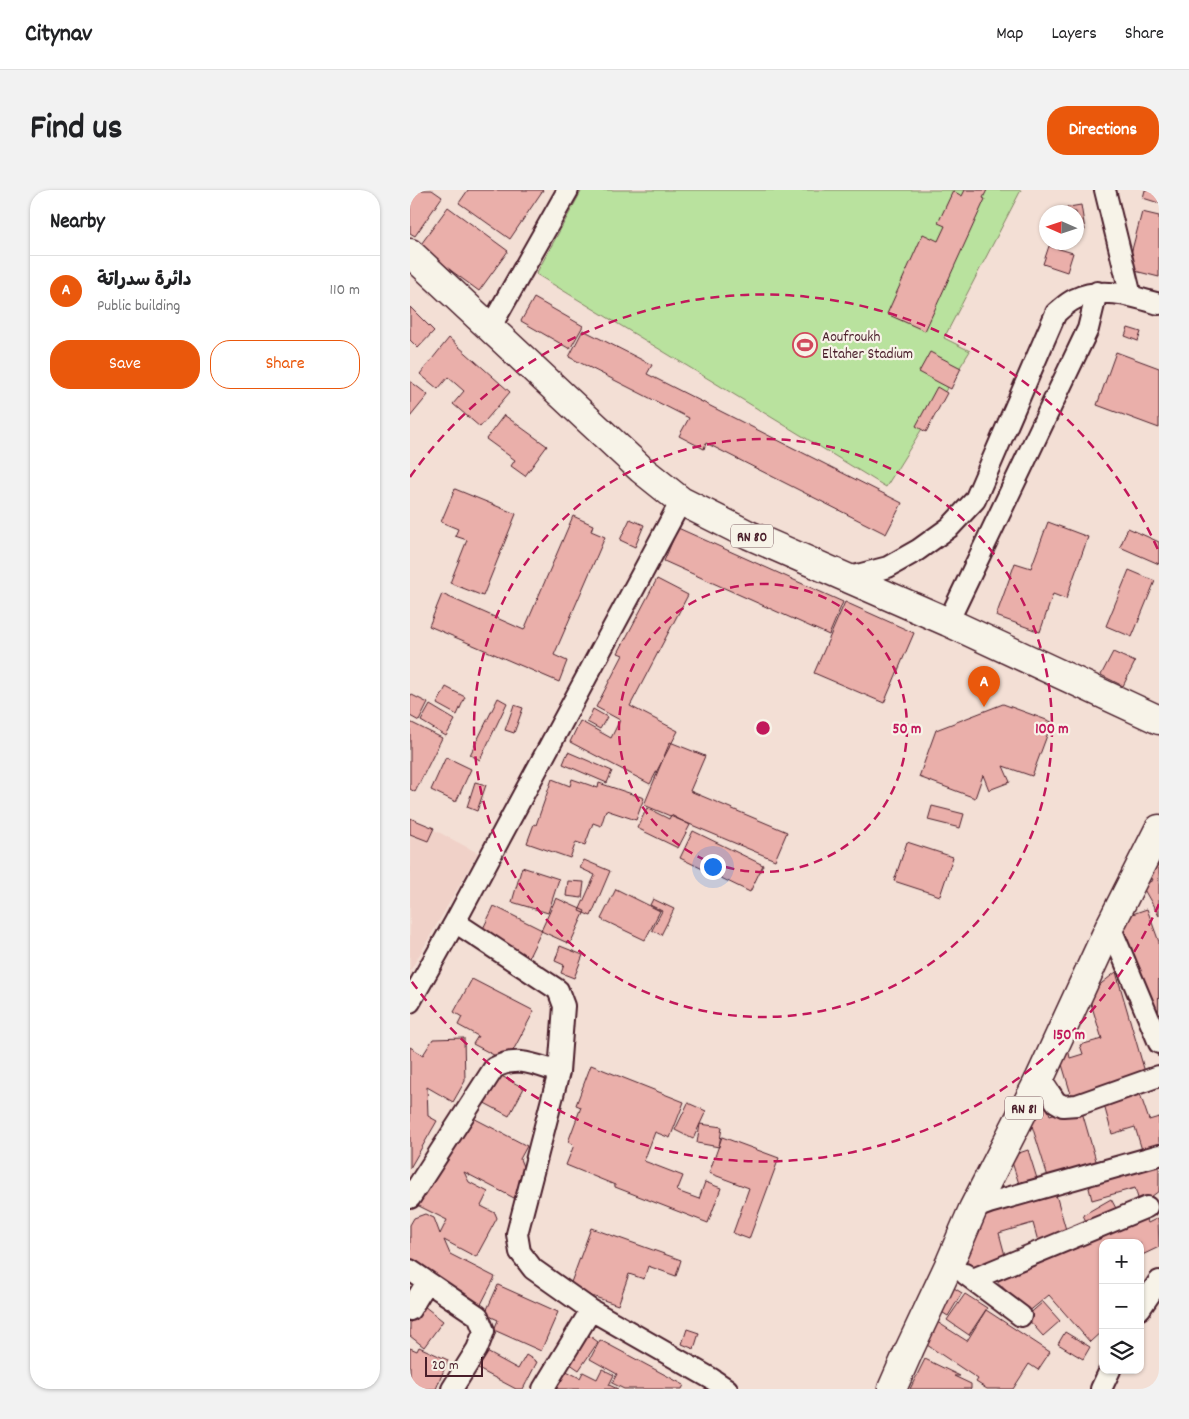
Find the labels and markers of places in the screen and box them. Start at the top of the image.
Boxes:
place label: Aoufroukh Eltaher Stadium [822,327,913,366]
sports icon: Aoufroukh Eltaher Stadium [792,332,818,358]
pin: A [968,666,1000,707]
centre of rings [754,719,772,737]

